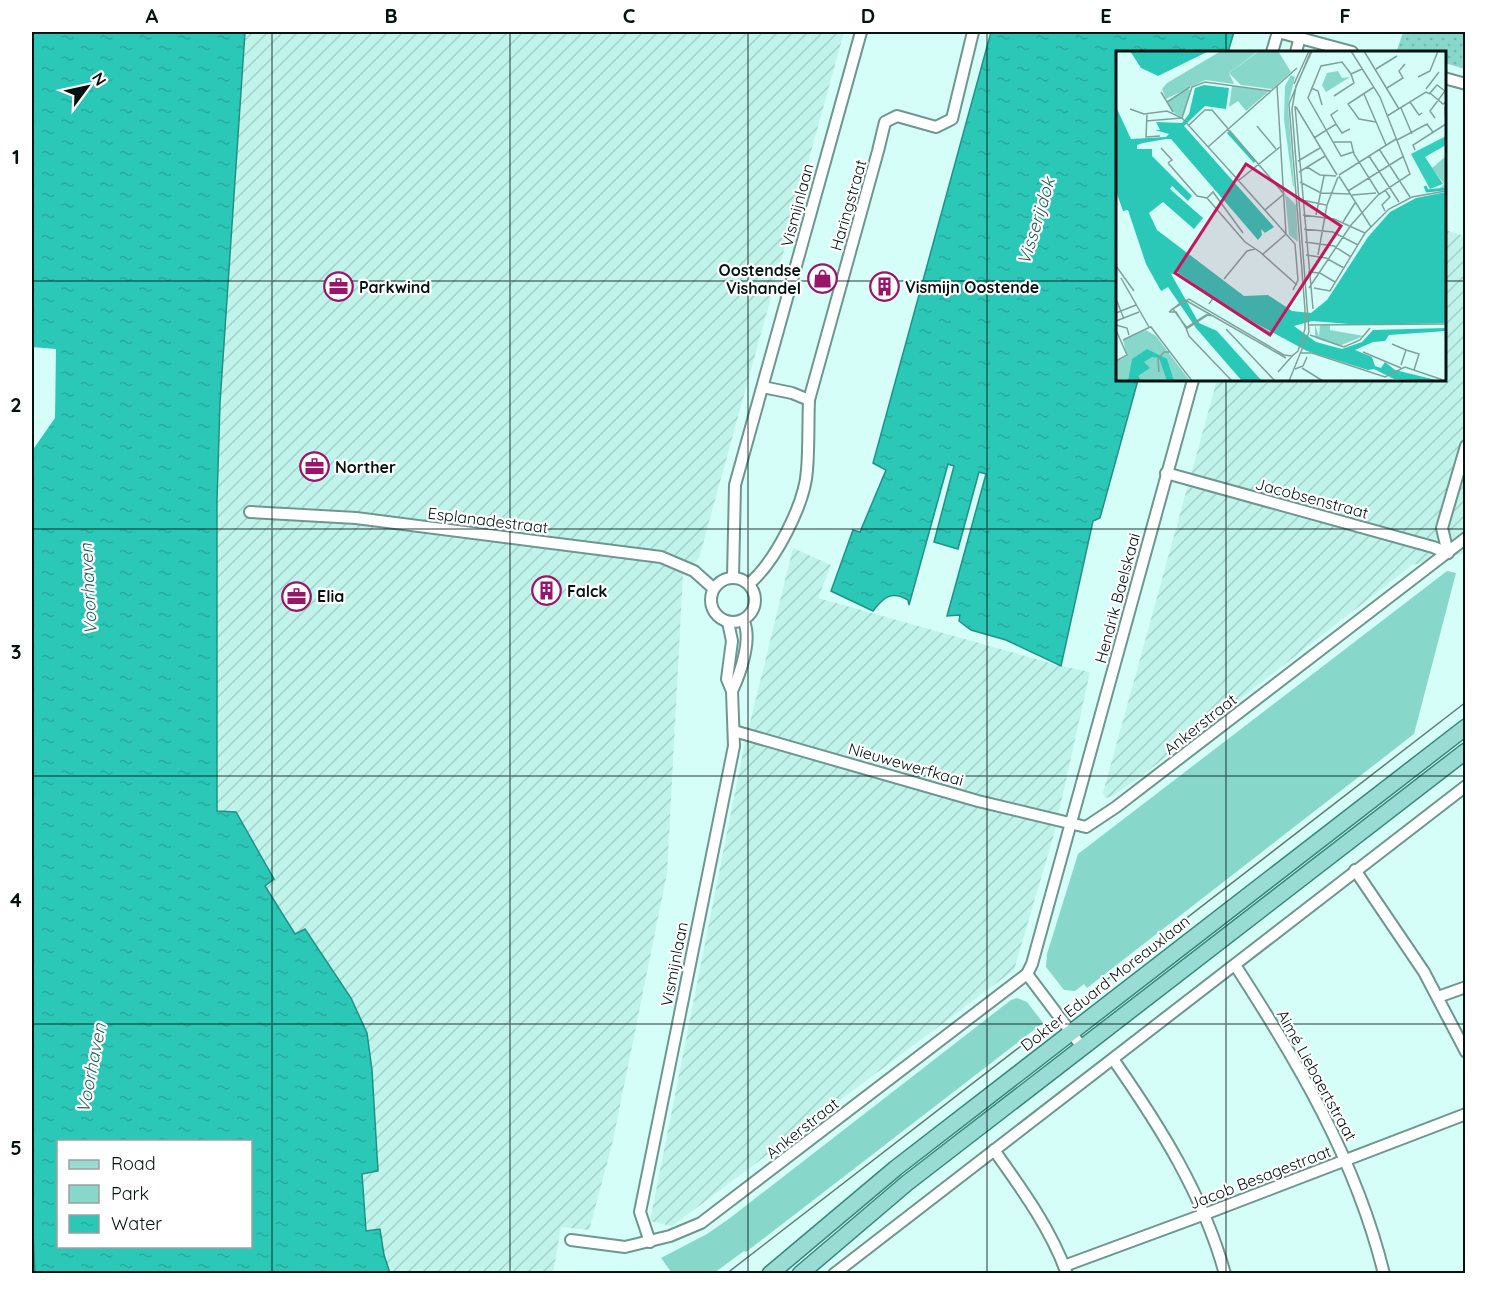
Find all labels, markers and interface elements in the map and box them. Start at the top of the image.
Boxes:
text: A [146,3,159,28]
text: B [384,3,398,28]
text: C [623,3,636,28]
text: D [861,3,875,28]
text: E [1100,3,1112,28]
text: F [1339,3,1351,28]
inset map [1116,51,1446,381]
north arrow [57,57,117,117]
text: N [88,68,111,89]
text: 1 [12,144,20,169]
street label: Haringstraat [825,157,871,253]
street label: Vismijnlaan [776,161,818,249]
water label: Visserijdok [1012,173,1061,267]
place label: Oostendse Vishandel [718,260,801,298]
shop icon: Oostendse Vishandel [806,263,838,295]
office icon: Parkwind [322,271,354,303]
building icon: Vismijn Oostende [868,271,900,303]
place label: Parkwind [359,277,430,297]
place label: Vismijn Oostende [905,277,1039,297]
text: 2 [10,392,22,417]
office icon: Norther [298,451,330,483]
place label: Norther [335,457,396,477]
street label: Jacobsenstraat [1253,473,1371,523]
street label: Esplanadestraat [427,503,549,537]
street label: Hendrik Baelskaai [1090,531,1144,665]
water label: Voorhaven [74,542,102,635]
building icon: Falck [530,575,562,607]
office icon: Elia [280,580,312,612]
place label: Falck [567,581,607,601]
place label: Elia [317,586,344,606]
text: 3 [11,639,21,664]
street label: Ankerstraat [1160,689,1240,759]
street label: Nieuwewerfkaai [846,738,966,790]
text: 4 [10,887,22,912]
street label: Dokter Eduard Moreauxlaan [1016,911,1194,1055]
street label: Vismijnlaan [656,920,692,1008]
street label: Aimé Liebaertstraat [1273,1006,1361,1144]
water label: Voorhaven [71,1020,111,1115]
street label: Ankerstraat [762,1093,842,1163]
text: 5 [10,1135,22,1160]
legend [57,1140,252,1248]
street label: Jacob Besagestraat [1186,1141,1334,1213]
text: Road [111,1152,156,1175]
text: Park [111,1182,149,1205]
text: Water [111,1212,162,1235]

